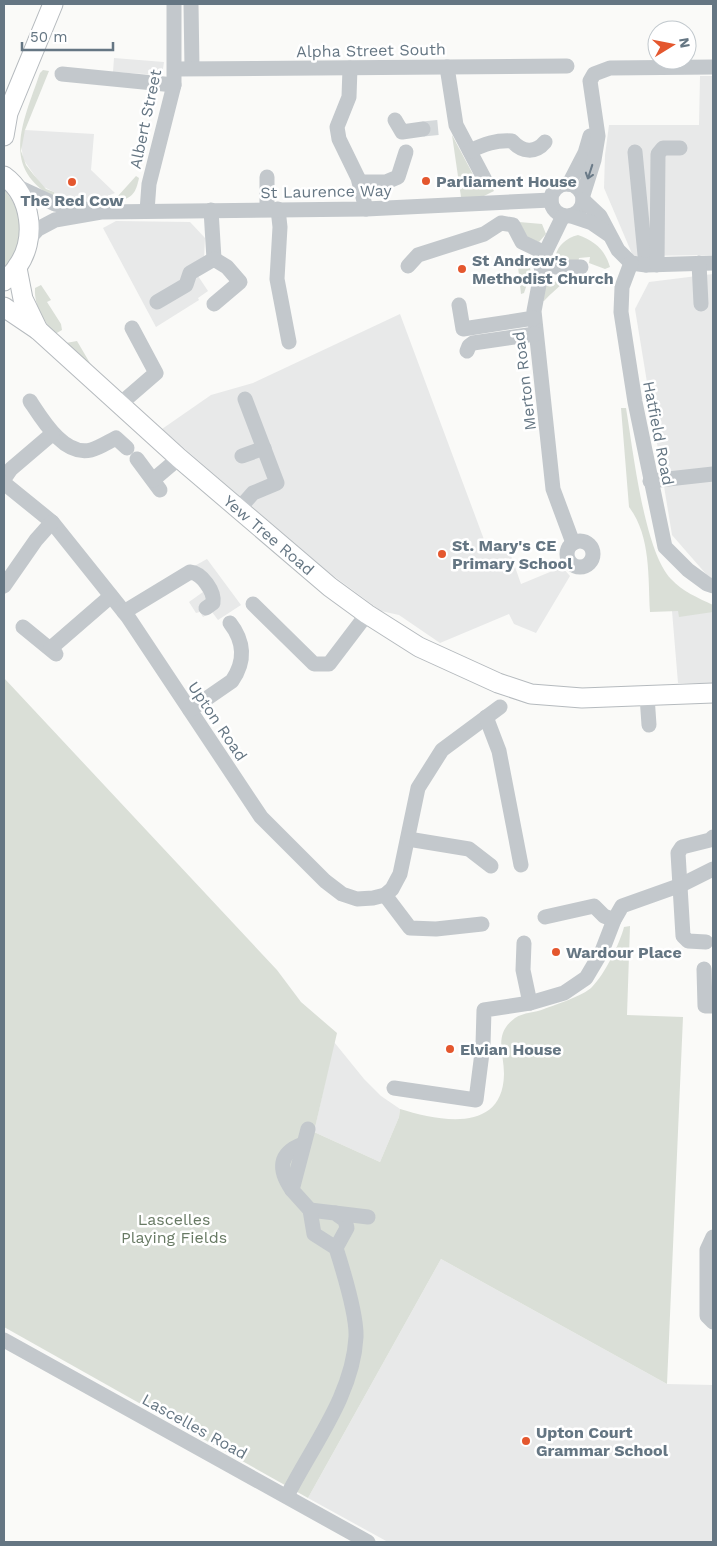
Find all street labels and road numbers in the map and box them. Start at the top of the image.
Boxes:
street label: Alpha Street South [296,40,446,61]
street label: Albert Street [126,67,165,171]
street label: St Laurence Way [260,181,392,202]
street label: Merton Road [509,330,540,431]
street label: Hatfield Road [639,379,678,487]
street label: Yew Tree Road [220,491,318,579]
street label: Upton Road [184,678,251,765]
street label: Lascelles Road [139,1390,251,1463]

